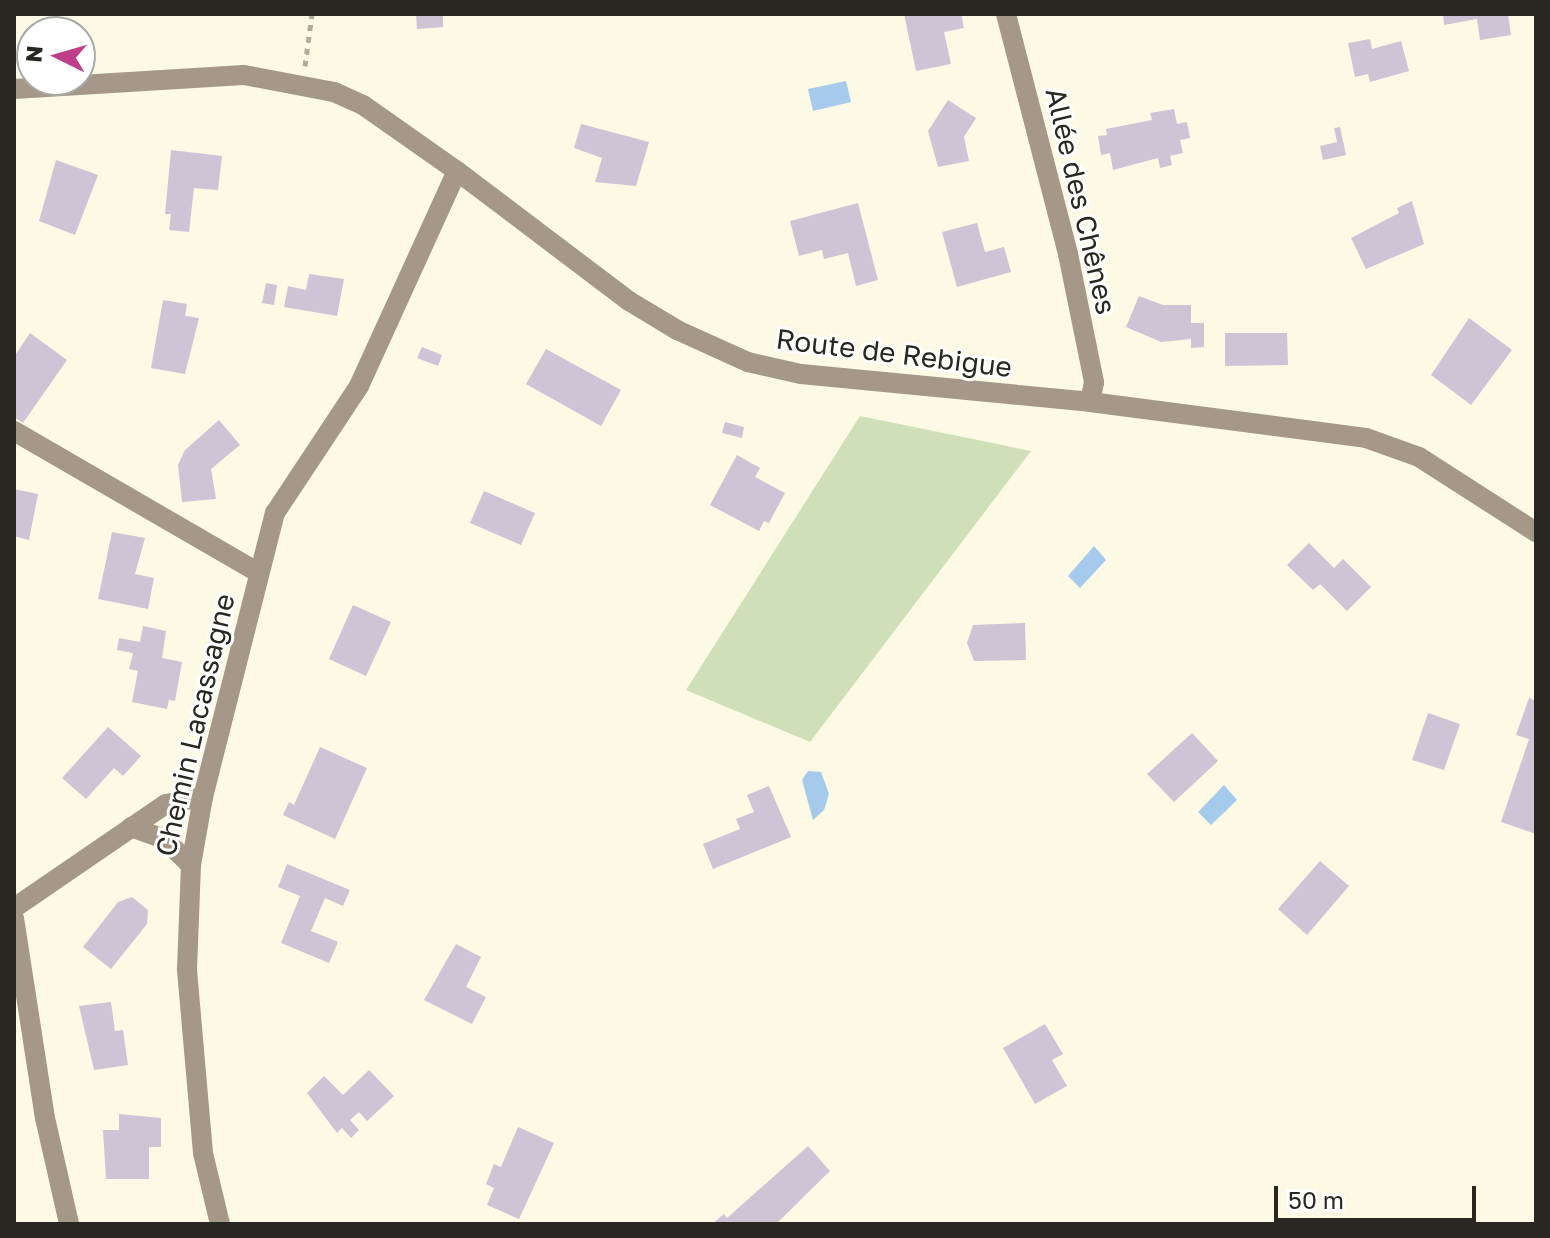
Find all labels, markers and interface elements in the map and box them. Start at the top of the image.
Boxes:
north arrow [16,16,96,96]
text: N [19,45,48,64]
street label: Allée des Chênes [1039,84,1123,318]
street label: Route de Rebigue [774,322,1014,384]
street label: Chemin Lacassagne [148,590,242,860]
scale bar [1278,1170,1480,1220]
text: 50 m [1288,1185,1344,1214]

